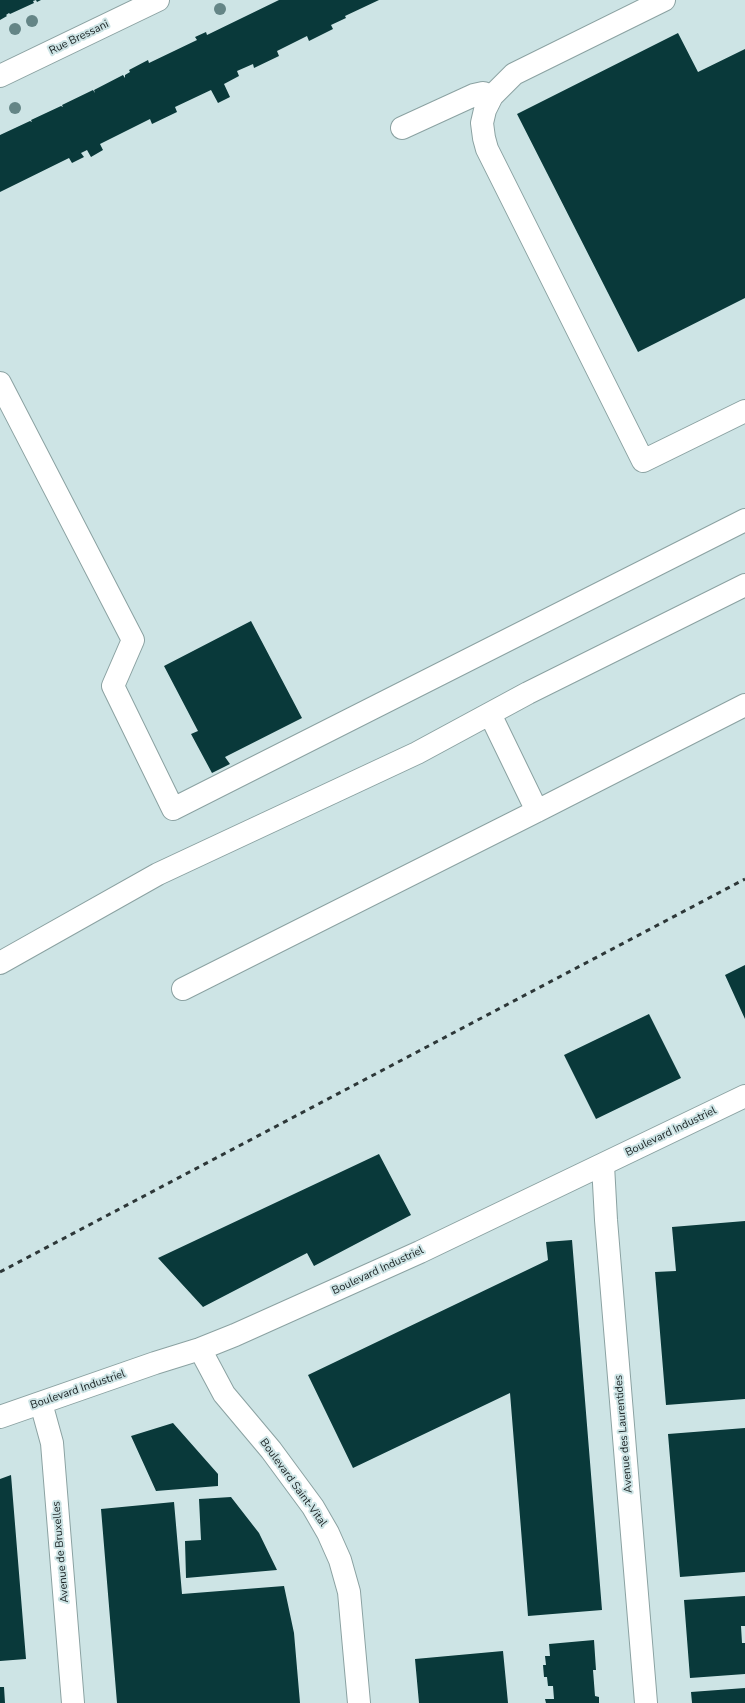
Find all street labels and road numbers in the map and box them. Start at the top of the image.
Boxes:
street label: Rue Bressani [47,18,111,58]
street label: Boulevard Industriel [623,1104,719,1160]
street label: Boulevard Industriel [330,1244,426,1298]
street label: Boulevard Industriel [29,1368,127,1412]
street label: Avenue des Laurentides [612,1374,636,1494]
street label: Boulevard Saint-Vital [257,1436,329,1530]
street label: Avenue de Bruxelles [50,1501,72,1603]

